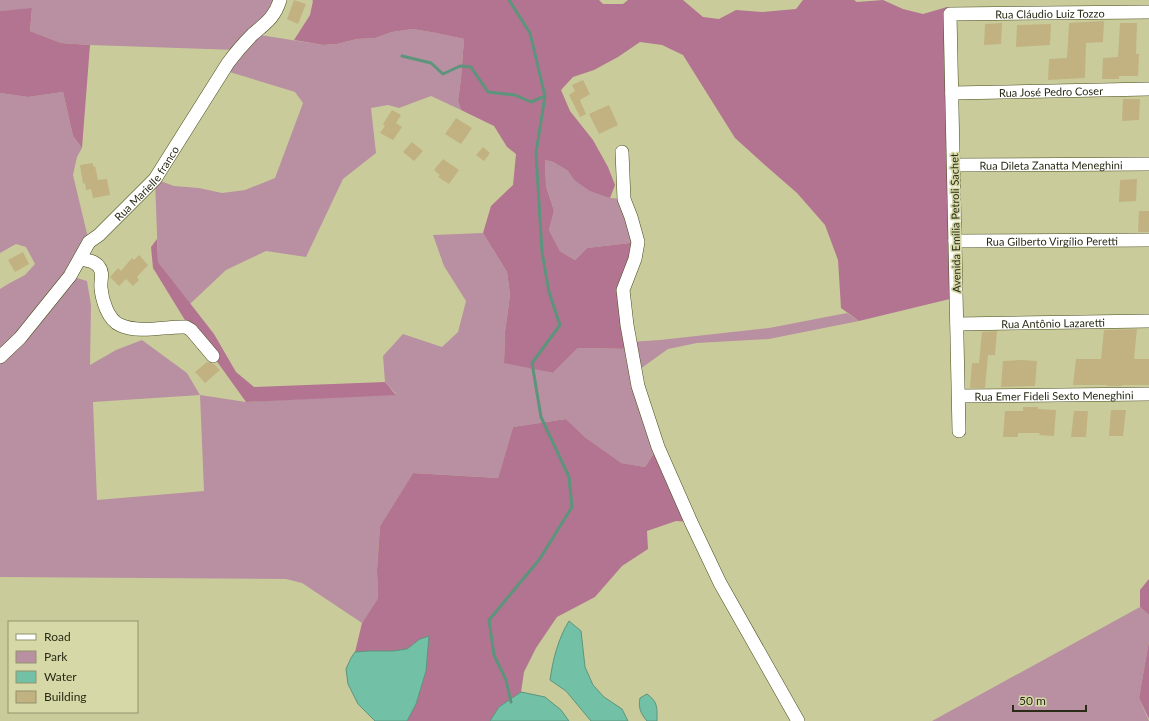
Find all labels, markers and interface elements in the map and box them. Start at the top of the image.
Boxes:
street label: Rua Cláudio Luiz Tozzo [995,6,1105,20]
street label: Rua José Pedro Coser [999,83,1103,99]
street label: Rua Marielle franco [111,143,181,223]
street label: Avenida Emília Petroli Sachet [947,153,963,293]
street label: Rua Dileta Zanatta Meneghini [979,158,1123,171]
street label: Rua Gilberto Virgílio Peretti [986,234,1118,247]
street label: Rua Antônio Lazaretti [1001,315,1105,330]
street label: Rua Emer Fideli Sexto Meneghini [974,388,1134,402]
legend [8,621,138,713]
text: Road [44,629,71,644]
text: Park [44,649,68,664]
text: Water [44,669,77,684]
scale bar [1013,687,1086,713]
text: Building [44,689,87,704]
text: 50 m [1019,693,1046,708]

